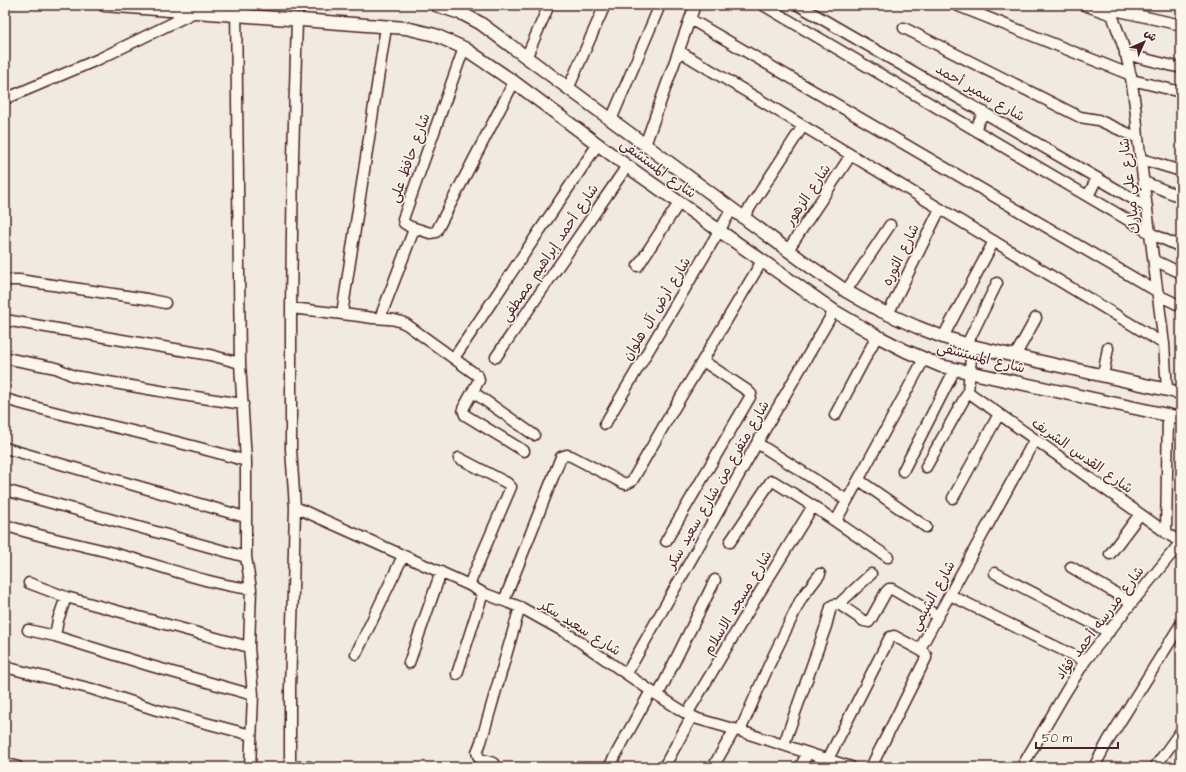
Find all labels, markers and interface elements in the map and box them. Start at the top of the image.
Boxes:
north arrow [1124,22,1164,62]
text: ش [1141,26,1160,45]
street label: شارع سمير أحمد [932,59,1028,127]
street label: شارع حافظ على [385,110,435,206]
street label: شارع المستشفى [616,134,700,204]
street label: شارع علي مبارك [1114,137,1148,235]
street label: شارع الزهور [779,160,836,231]
street label: شارع أحمد إبراهيم مصطفى [496,180,604,326]
street label: شارع الثوره [877,221,925,289]
street label: شارع أرض آل هلوان [618,253,696,365]
street label: شارع المستشفى [935,337,1027,379]
street label: شارع متفرع من شارع سعيد سكر [661,397,775,574]
street label: شارع القدس الشريف [1027,413,1137,499]
street label: شارع مسجد الاسلام [699,547,777,659]
street label: شارع الشيمي [905,557,962,636]
street label: شارع مدرسه أحمد فؤاد [1051,562,1149,684]
street label: شارع سعيد سكر [534,594,625,661]
scale bar [1036,724,1118,750]
text: 50 m [1042,730,1073,747]

